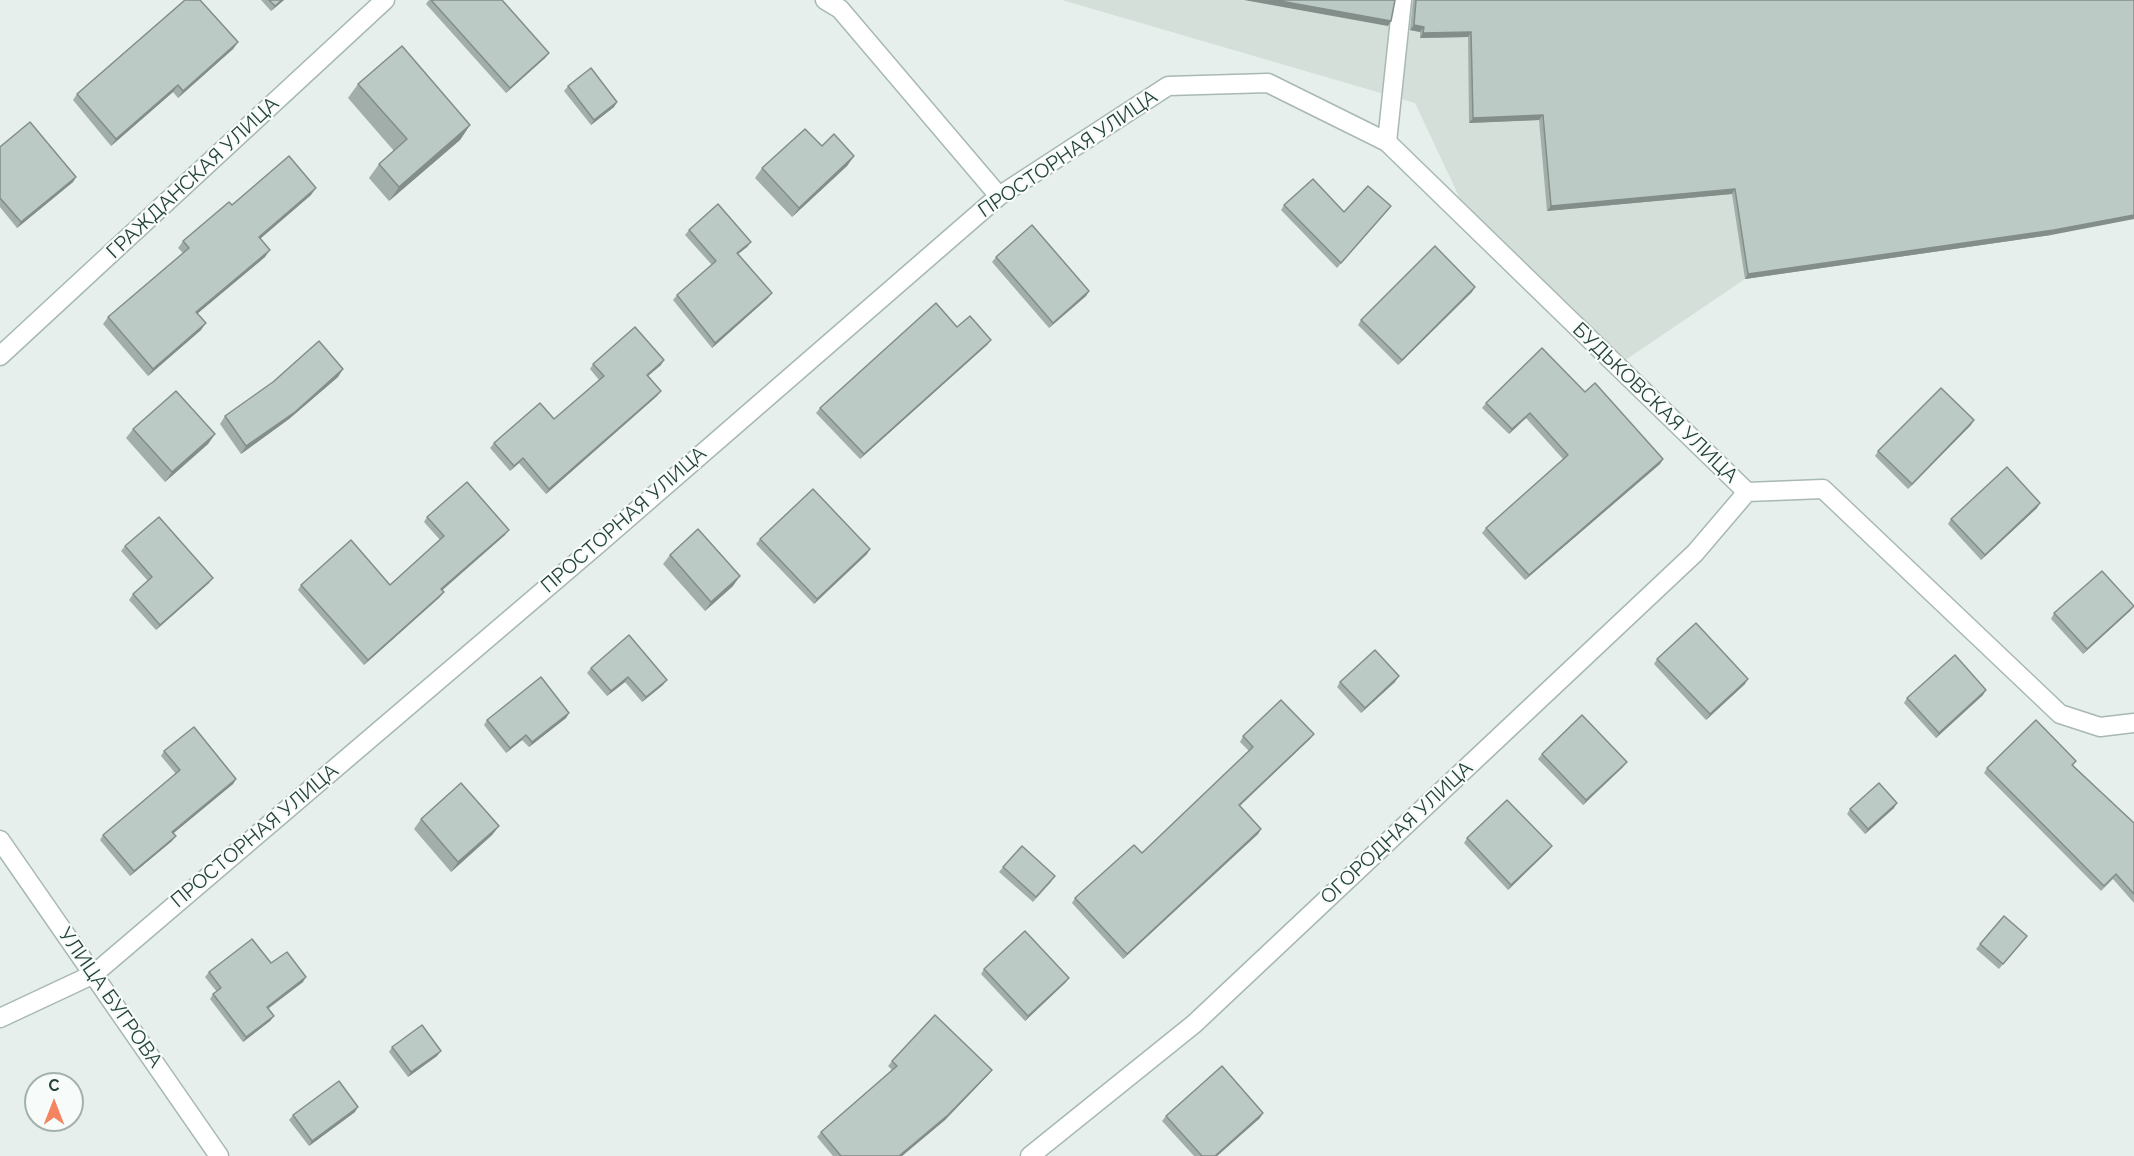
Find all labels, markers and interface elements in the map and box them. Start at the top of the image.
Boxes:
street label: ПРОСТОРНАЯ УЛИЦА [974,85,1162,223]
street label: ГРАЖДАНСКАЯ УЛИЦА [102,92,284,264]
street label: БУДЬКОВСКАЯ УЛИЦА [1567,318,1743,488]
street label: ПРОСТОРНАЯ УЛИЦА [537,442,711,598]
street label: ОГОРОДНАЯ УЛИЦА [1316,756,1478,910]
street label: ПРОСТОРНАЯ УЛИЦА [166,759,344,913]
street label: УЛИЦА БУГРОВА [53,924,167,1072]
north arrow [24,1072,84,1132]
text: С [49,1076,59,1095]

